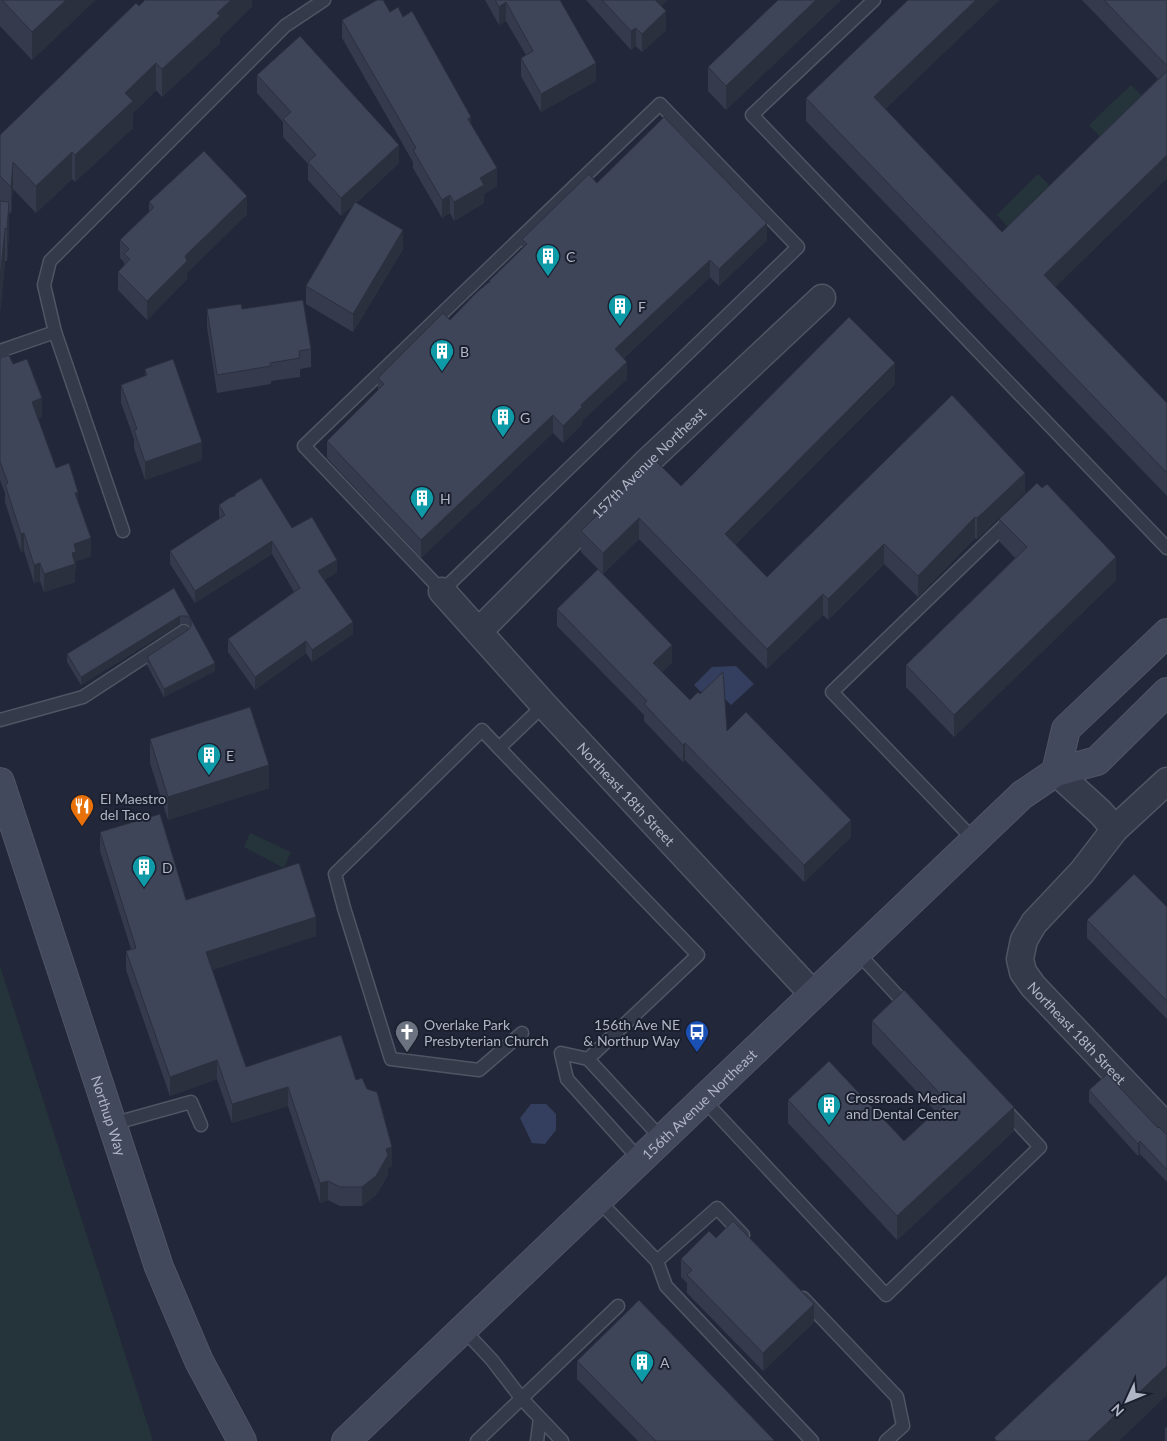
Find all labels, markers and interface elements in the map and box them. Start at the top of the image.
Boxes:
building icon: C [535,243,561,277]
place label: C [566,248,576,265]
building icon: F [607,293,633,327]
place label: F [638,298,646,315]
building icon: B [429,338,455,372]
place label: B [460,343,469,360]
street label: 157th Avenue Northeast [588,403,709,521]
building icon: G [490,404,516,438]
place label: G [520,409,530,426]
building icon: H [409,485,435,519]
place label: H [440,490,451,507]
street label: Northeast 18th Street [574,738,679,849]
building icon: E [196,742,222,776]
place label: E [226,747,234,764]
place label: El Maestro del Taco [100,790,166,823]
restaurant icon: El Maestro del Taco [69,793,95,827]
building icon: D [131,854,157,888]
place label: D [162,859,173,876]
street label: Northeast 18th Street [1025,978,1130,1087]
place label: Overlake Park Presbyterian Church [424,1016,549,1049]
place label: 156th Ave NE & Northup Way [583,1016,681,1049]
church icon: Overlake Park Presbyterian Church [394,1019,420,1053]
bus stop icon: 156th Ave NE & Northup Way [684,1019,710,1053]
street label: 156th Avenue Northeast [638,1045,760,1163]
street label: Northup Way [88,1073,131,1158]
place label: Crossroads Medical and Dental Center [846,1089,966,1122]
building icon: Crossroads Medical and Dental Center [816,1092,842,1126]
building icon: A [629,1349,655,1383]
place label: A [660,1354,670,1371]
north arrow [1102,1376,1152,1426]
text: N [1107,1401,1127,1420]

